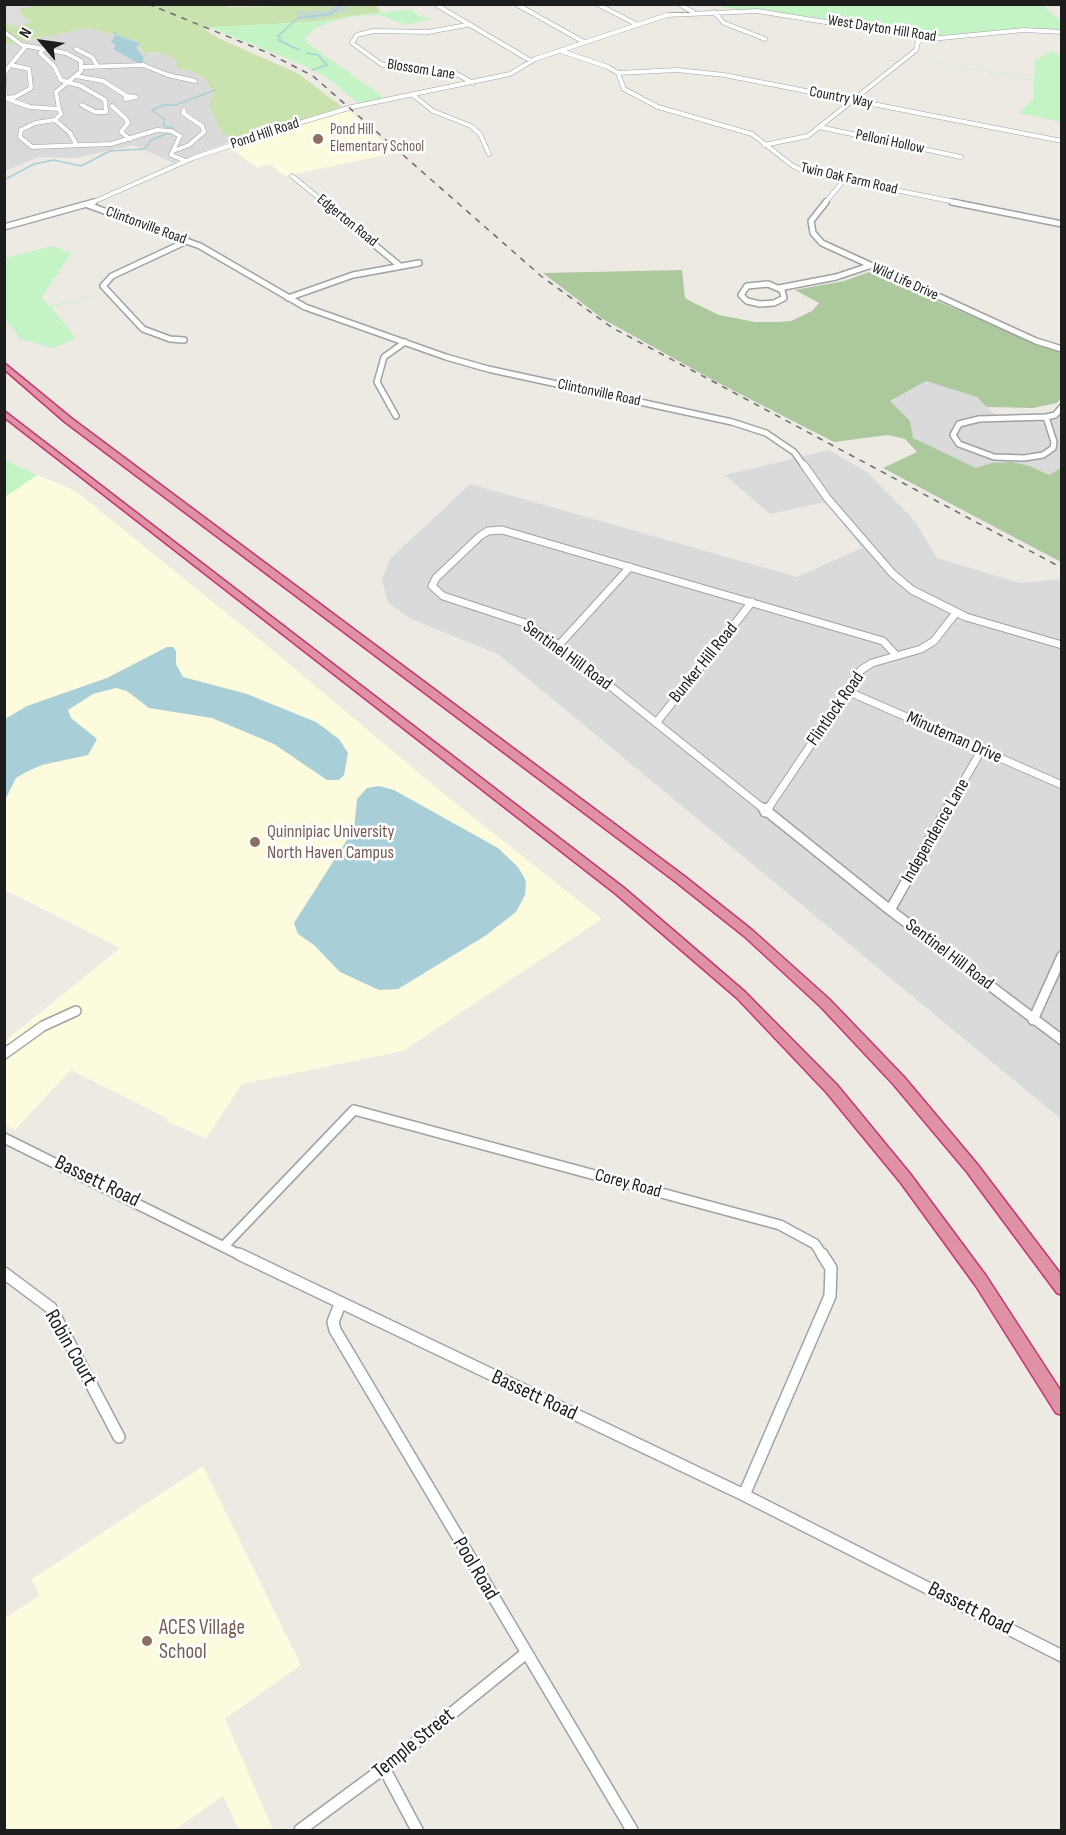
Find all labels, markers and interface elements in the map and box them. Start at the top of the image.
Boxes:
north arrow [12,12,72,72]
street label: West Dayton Hill Road [826,12,938,46]
text: N [15,25,36,41]
street label: Blossom Lane [386,56,456,84]
street label: Country Way [808,83,874,113]
street label: Pond Hill Road [228,114,302,154]
place label: Pond Hill Elementary School [330,121,424,156]
street label: Pelloni Hollow [854,126,926,158]
marker: Pond Hill Elementary School [311,132,325,146]
street label: Twin Oak Farm Road [799,159,899,199]
street label: Edgerton Road [313,191,381,251]
street label: Clintonville Road [103,203,189,249]
street label: Wild Life Drive [869,259,941,305]
street label: Clintonville Road [556,375,642,411]
street label: Sentinel Hill Road [518,616,616,696]
street label: Bunker Hill Road [665,618,743,708]
street label: Flintlock Road [803,668,869,750]
street label: Minuteman Drive [903,707,1005,769]
street label: Independence Lane [897,775,975,887]
place label: Quinnipiac University North Haven Campus [267,821,394,864]
marker: Quinnipiac University North Haven Campus [248,835,262,849]
street label: Sentinel Hill Road [901,915,997,995]
street label: Bassett Road [50,1151,144,1213]
street label: Corey Road [592,1165,664,1203]
street label: Robin Court [38,1306,102,1390]
street label: Bassett Road [487,1365,581,1427]
street label: Pool Road [447,1533,503,1605]
street label: Bassett Road [923,1577,1017,1641]
place label: ACES Village School [159,1616,245,1666]
marker: ACES Village School [140,1634,154,1648]
street label: Temple Street [368,1703,460,1785]

